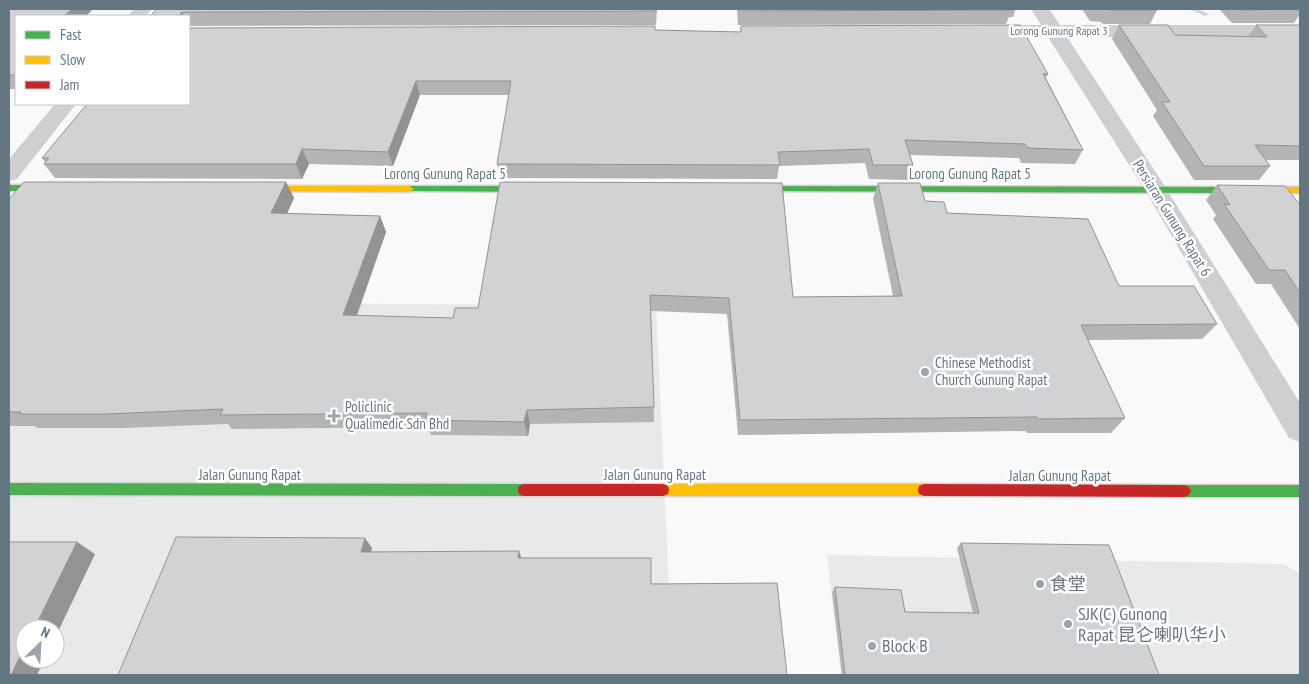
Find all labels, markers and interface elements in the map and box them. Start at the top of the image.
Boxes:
legend [15,15,190,105]
street label: Lorong Gunung Rapat 3 [1010,23,1108,38]
text: Fast [60,25,81,44]
text: Slow [60,50,85,69]
text: Jam [59,75,79,94]
street label: Persiaran Gunung Rapat 6 [1129,156,1216,280]
street label: Lorong Gunung Rapat 5 [384,164,506,183]
street label: Lorong Gunung Rapat 5 [909,164,1031,183]
place label: Chinese Methodist Church Gunung Rapat [935,353,1047,389]
marker: Chinese Methodist Church Gunung Rapat [919,366,931,378]
place label: Policlinic Qualimedic Sdn Bhd [345,397,449,433]
marker: Policlinic Qualimedic Sdn Bhd [327,409,341,423]
street label: Jalan Gunung Rapat [198,465,301,484]
street label: Jalan Gunung Rapat [603,465,706,484]
street label: Jalan Gunung Rapat [1008,466,1111,485]
place label: 食堂 [1050,572,1086,595]
marker: 食堂 [1034,578,1046,590]
place label: SJK(C) Gunong Rapat 昆仑喇叭华小 [1078,602,1226,646]
marker: SJK(C) Gunong Rapat 昆仑喇叭华小 [1062,618,1074,630]
north arrow [15,619,65,669]
text: N [38,622,53,642]
place label: Block B [882,634,928,657]
marker: Block B [866,640,878,652]

